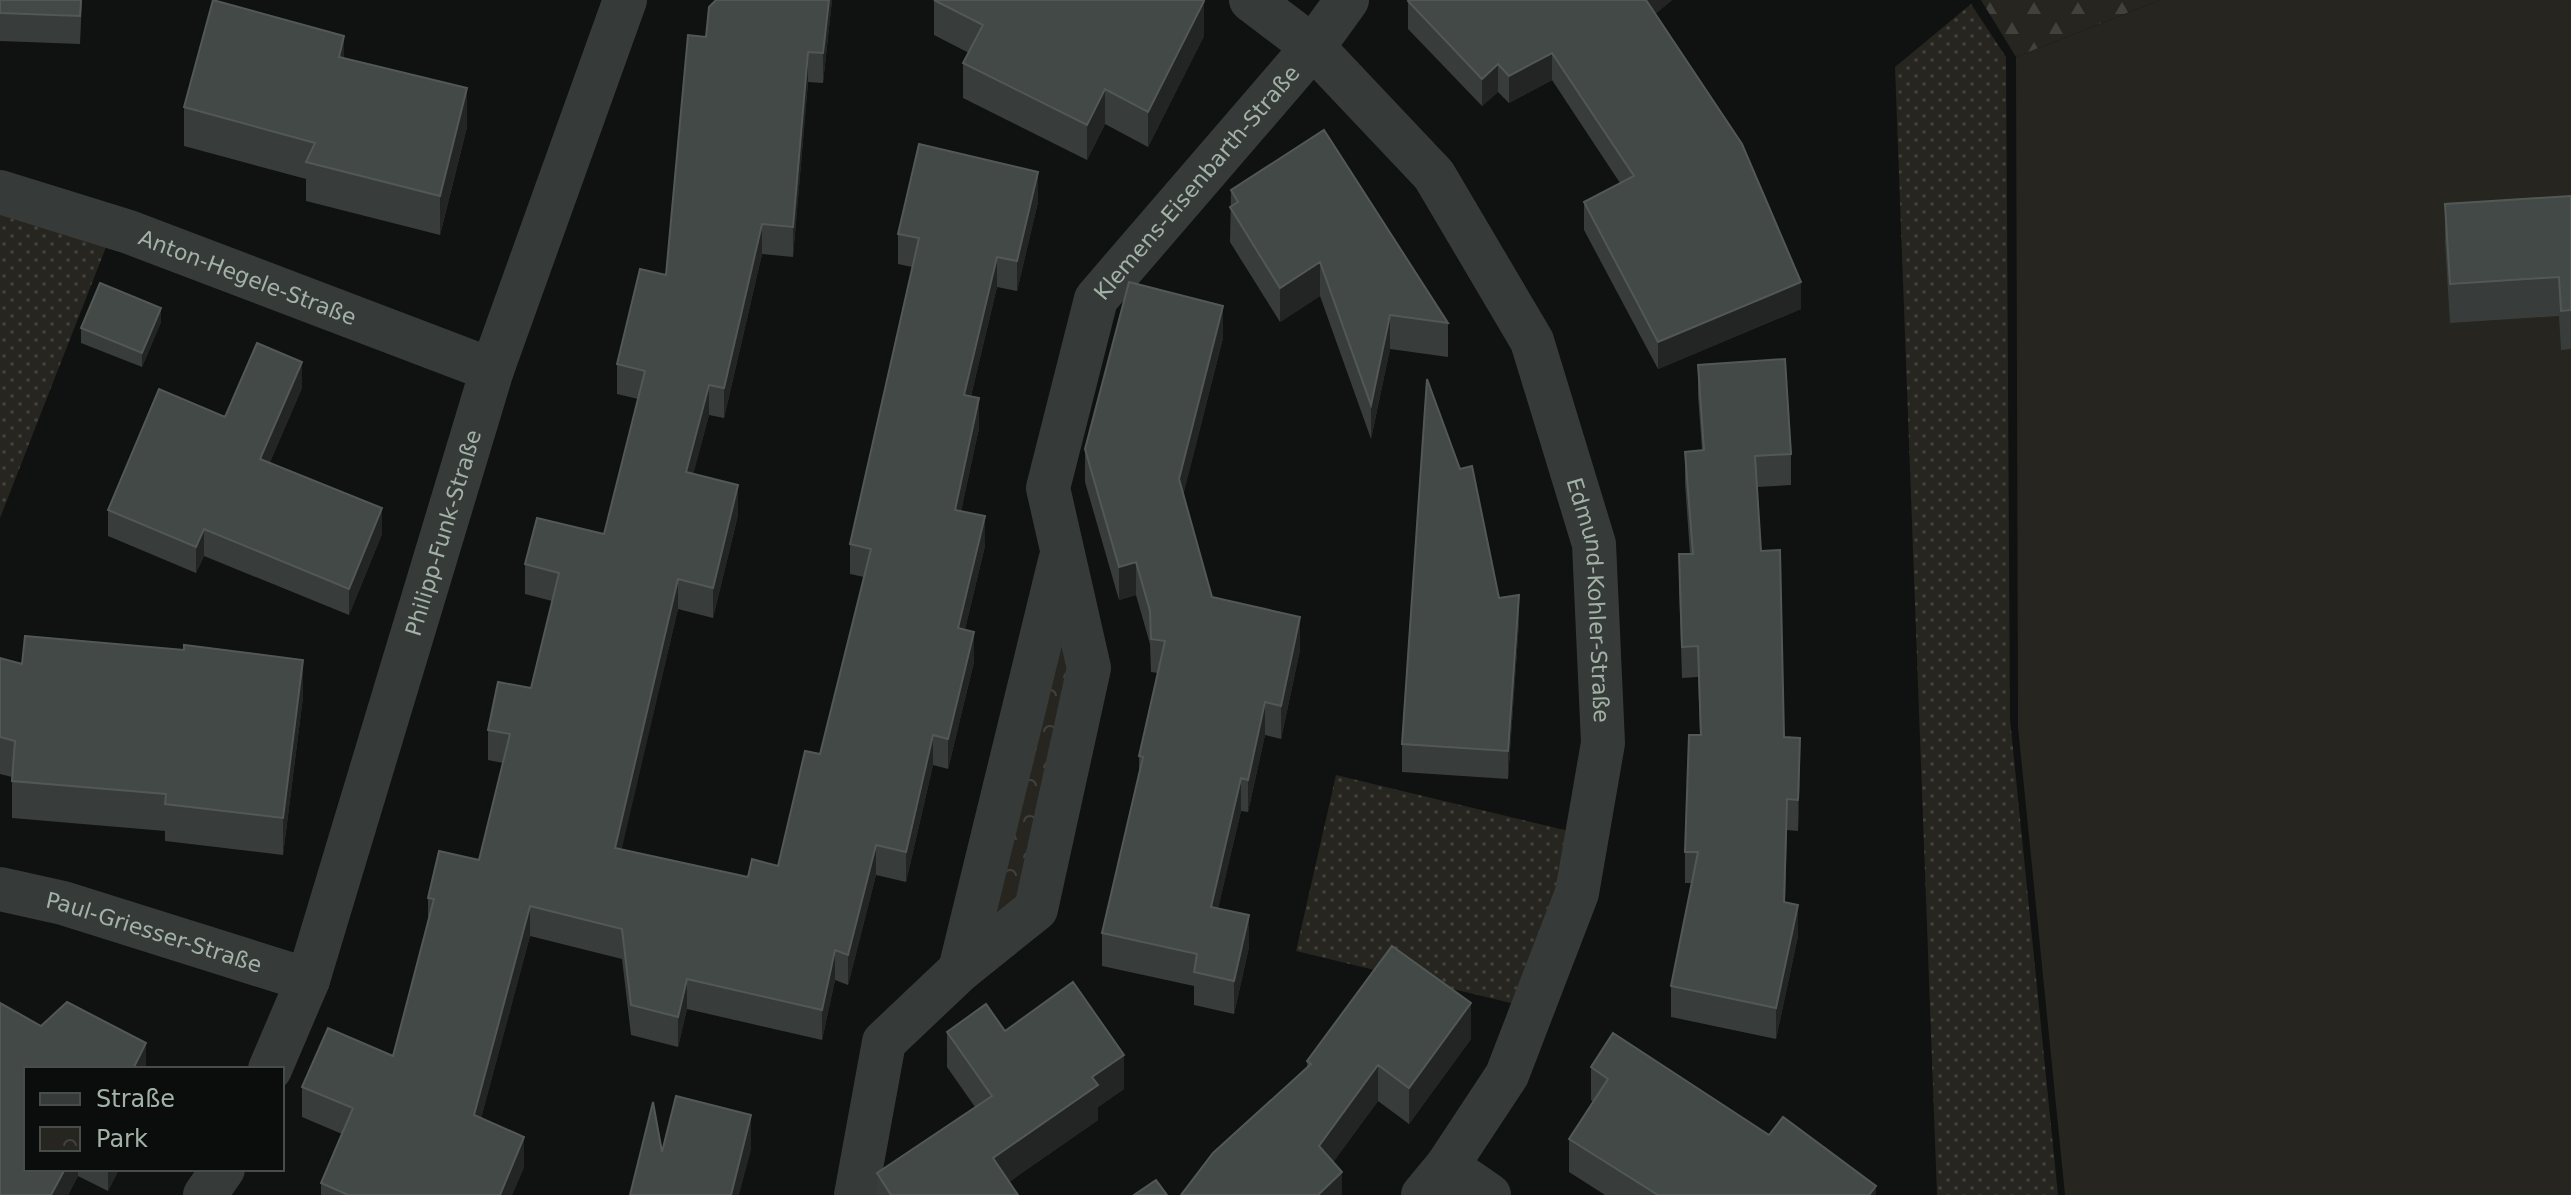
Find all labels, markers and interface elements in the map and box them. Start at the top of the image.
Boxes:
street label: Klemens-Eisenbarth-Straße [1089,60,1305,305]
street label: Anton-Hegele-Straße [135,225,360,330]
street label: Philipp-Funk-Straße [401,427,486,639]
street label: Edmund-Kohler-Straße [1561,475,1614,723]
street label: Paul-Griesser-Straße [44,888,265,978]
legend [24,1067,284,1171]
text: Straße [96,1085,175,1113]
text: Park [96,1125,148,1153]

